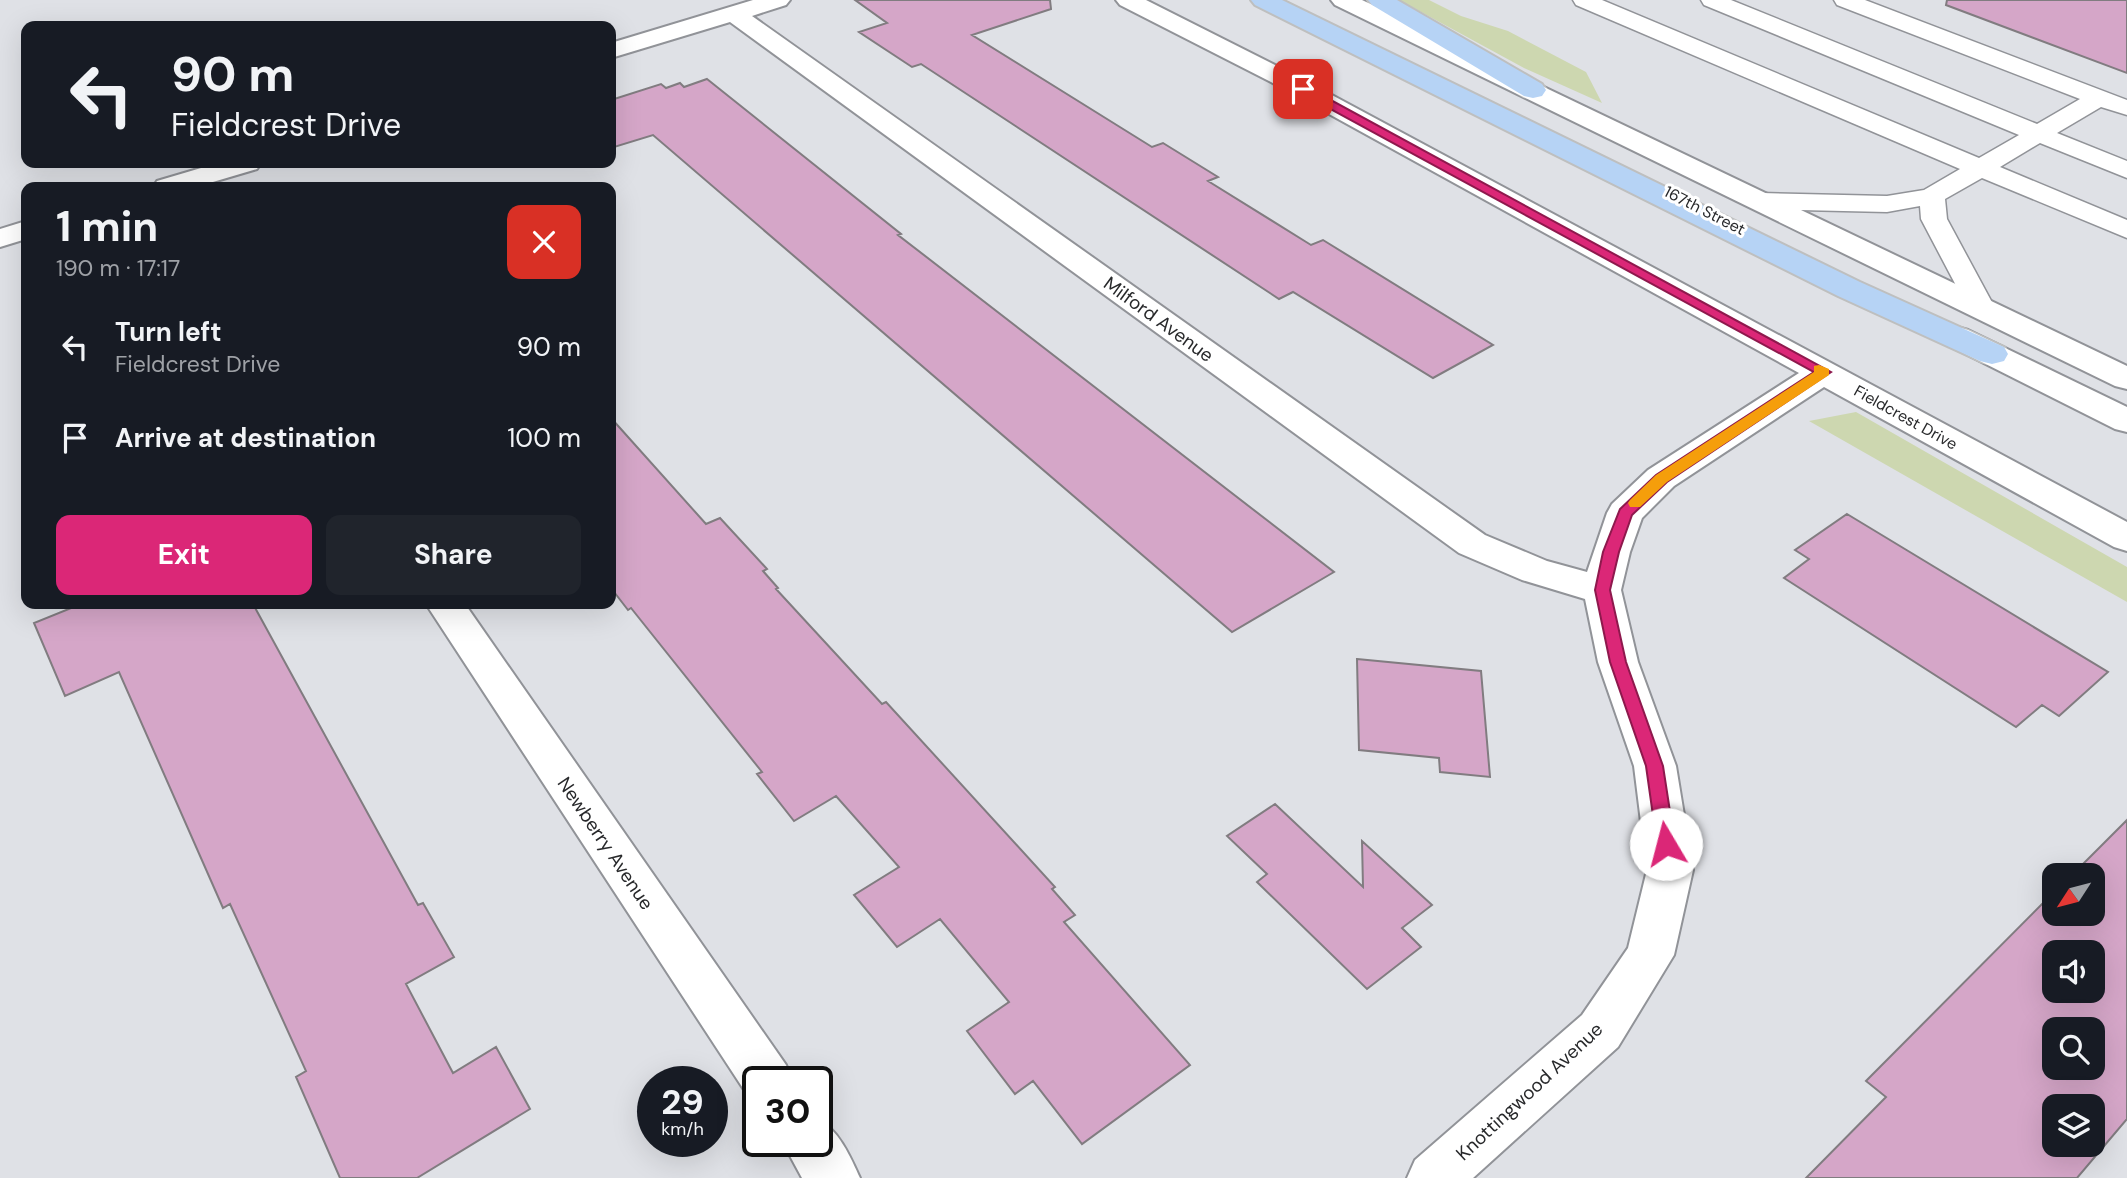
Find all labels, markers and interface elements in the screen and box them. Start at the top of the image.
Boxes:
text: 90 m [171,42,294,106]
icon: left [56,49,147,140]
pin [1273,59,1333,119]
icon: arrive [1284,70,1322,108]
text: Fieldcrest Drive [171,104,401,146]
street label: 167th Street [1661,181,1749,240]
text: 1 min [56,199,158,254]
button: close [507,205,581,279]
text: 190 m · 17:17 [56,253,180,283]
street label: Milford Avenue [1099,271,1219,368]
text: Turn left [115,315,222,349]
icon: left [56,328,94,366]
text: 90 m [517,330,581,364]
text: Fieldcrest Drive [115,349,280,379]
street label: Fieldcrest Drive [1850,380,1961,455]
icon: arrive [56,419,94,457]
text: Arrive at destination [115,421,376,455]
text: 100 m [507,421,581,455]
button: Exit [56,515,312,595]
button: Share [326,515,581,595]
street label: Newberry Avenue [552,772,659,915]
position arrow [1629,807,1703,881]
north arrow [2042,863,2105,926]
map controls [2042,863,2105,1157]
button: sound [2042,940,2105,1003]
street label: Knottingwood Avenue [1451,1017,1608,1166]
button: search [2042,1017,2105,1080]
speed limit sign: 30 [742,1066,833,1157]
text: 29 [661,1079,704,1125]
button: layers [2042,1094,2105,1157]
text: km/h [661,1117,704,1141]

